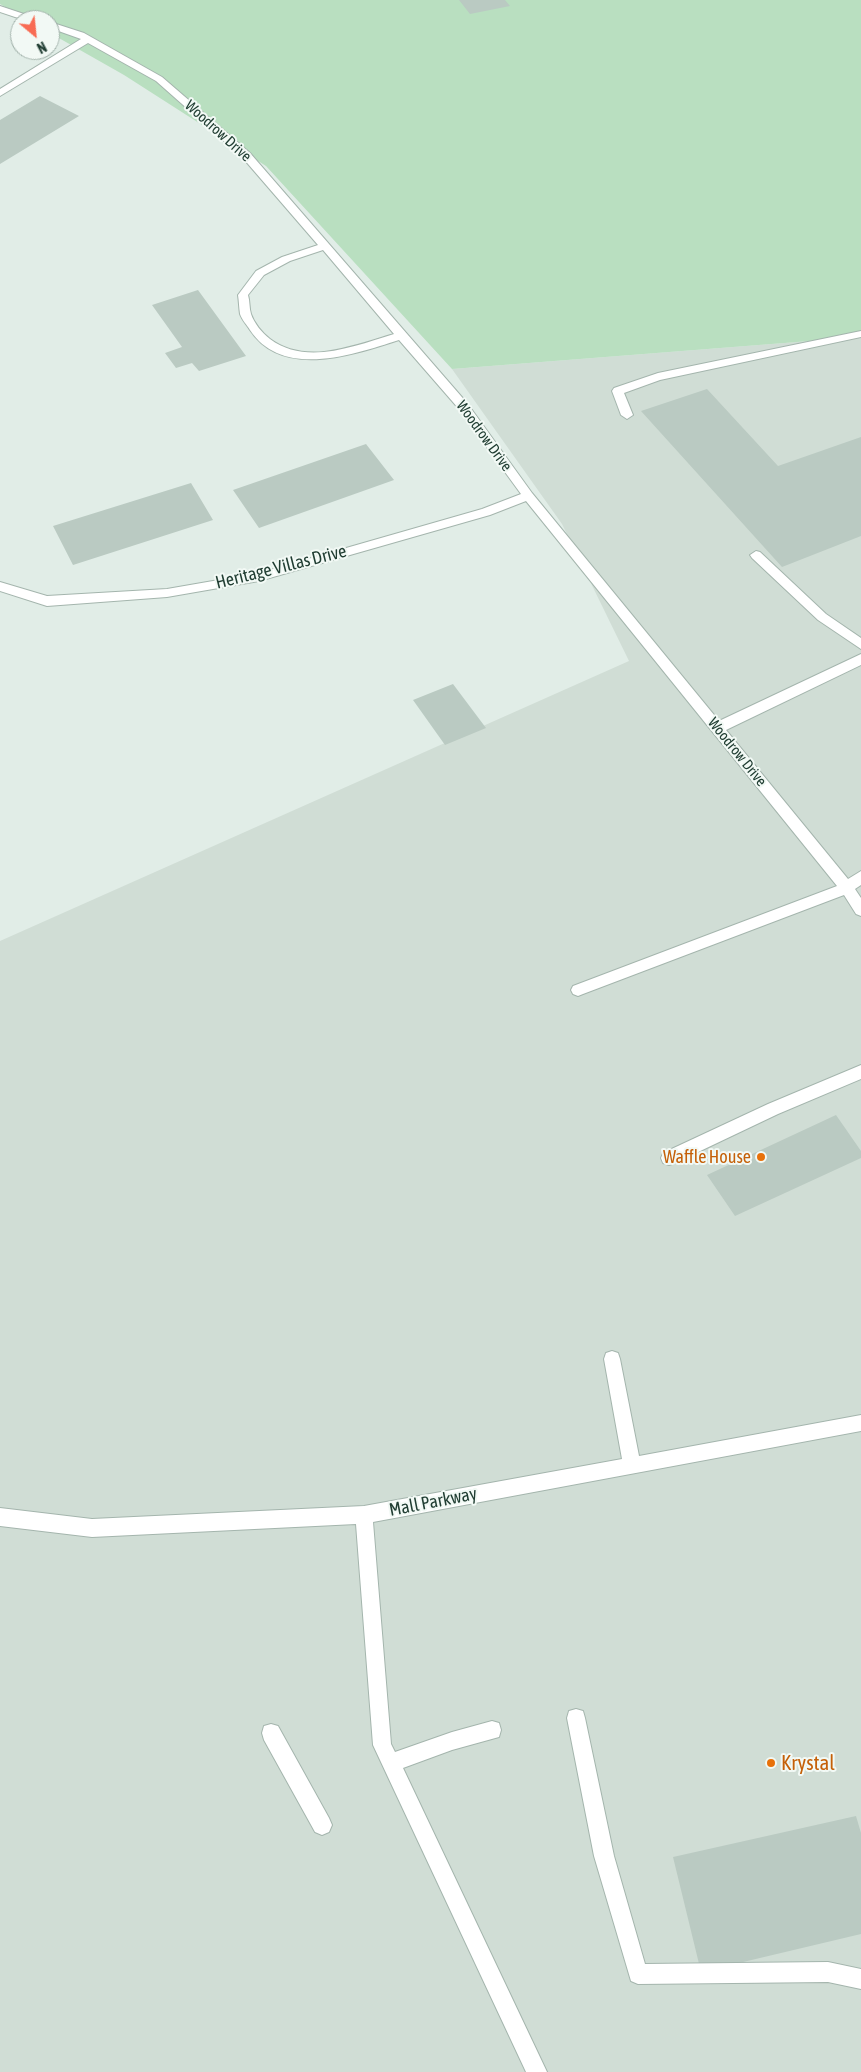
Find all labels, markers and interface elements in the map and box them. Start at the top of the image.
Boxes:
north arrow [10,10,60,60]
text: N [34,38,49,56]
street label: Woodrow Drive [181,97,255,165]
street label: Woodrow Drive [452,397,516,475]
street label: Heritage Villas Drive [213,540,349,594]
street label: Woodrow Drive [704,714,770,790]
place label: Waffle House [663,1146,751,1168]
marker: Waffle House [755,1151,767,1163]
street label: Mall Parkway [387,1483,479,1521]
place label: Krystal [781,1750,835,1776]
marker: Krystal [765,1757,777,1769]

